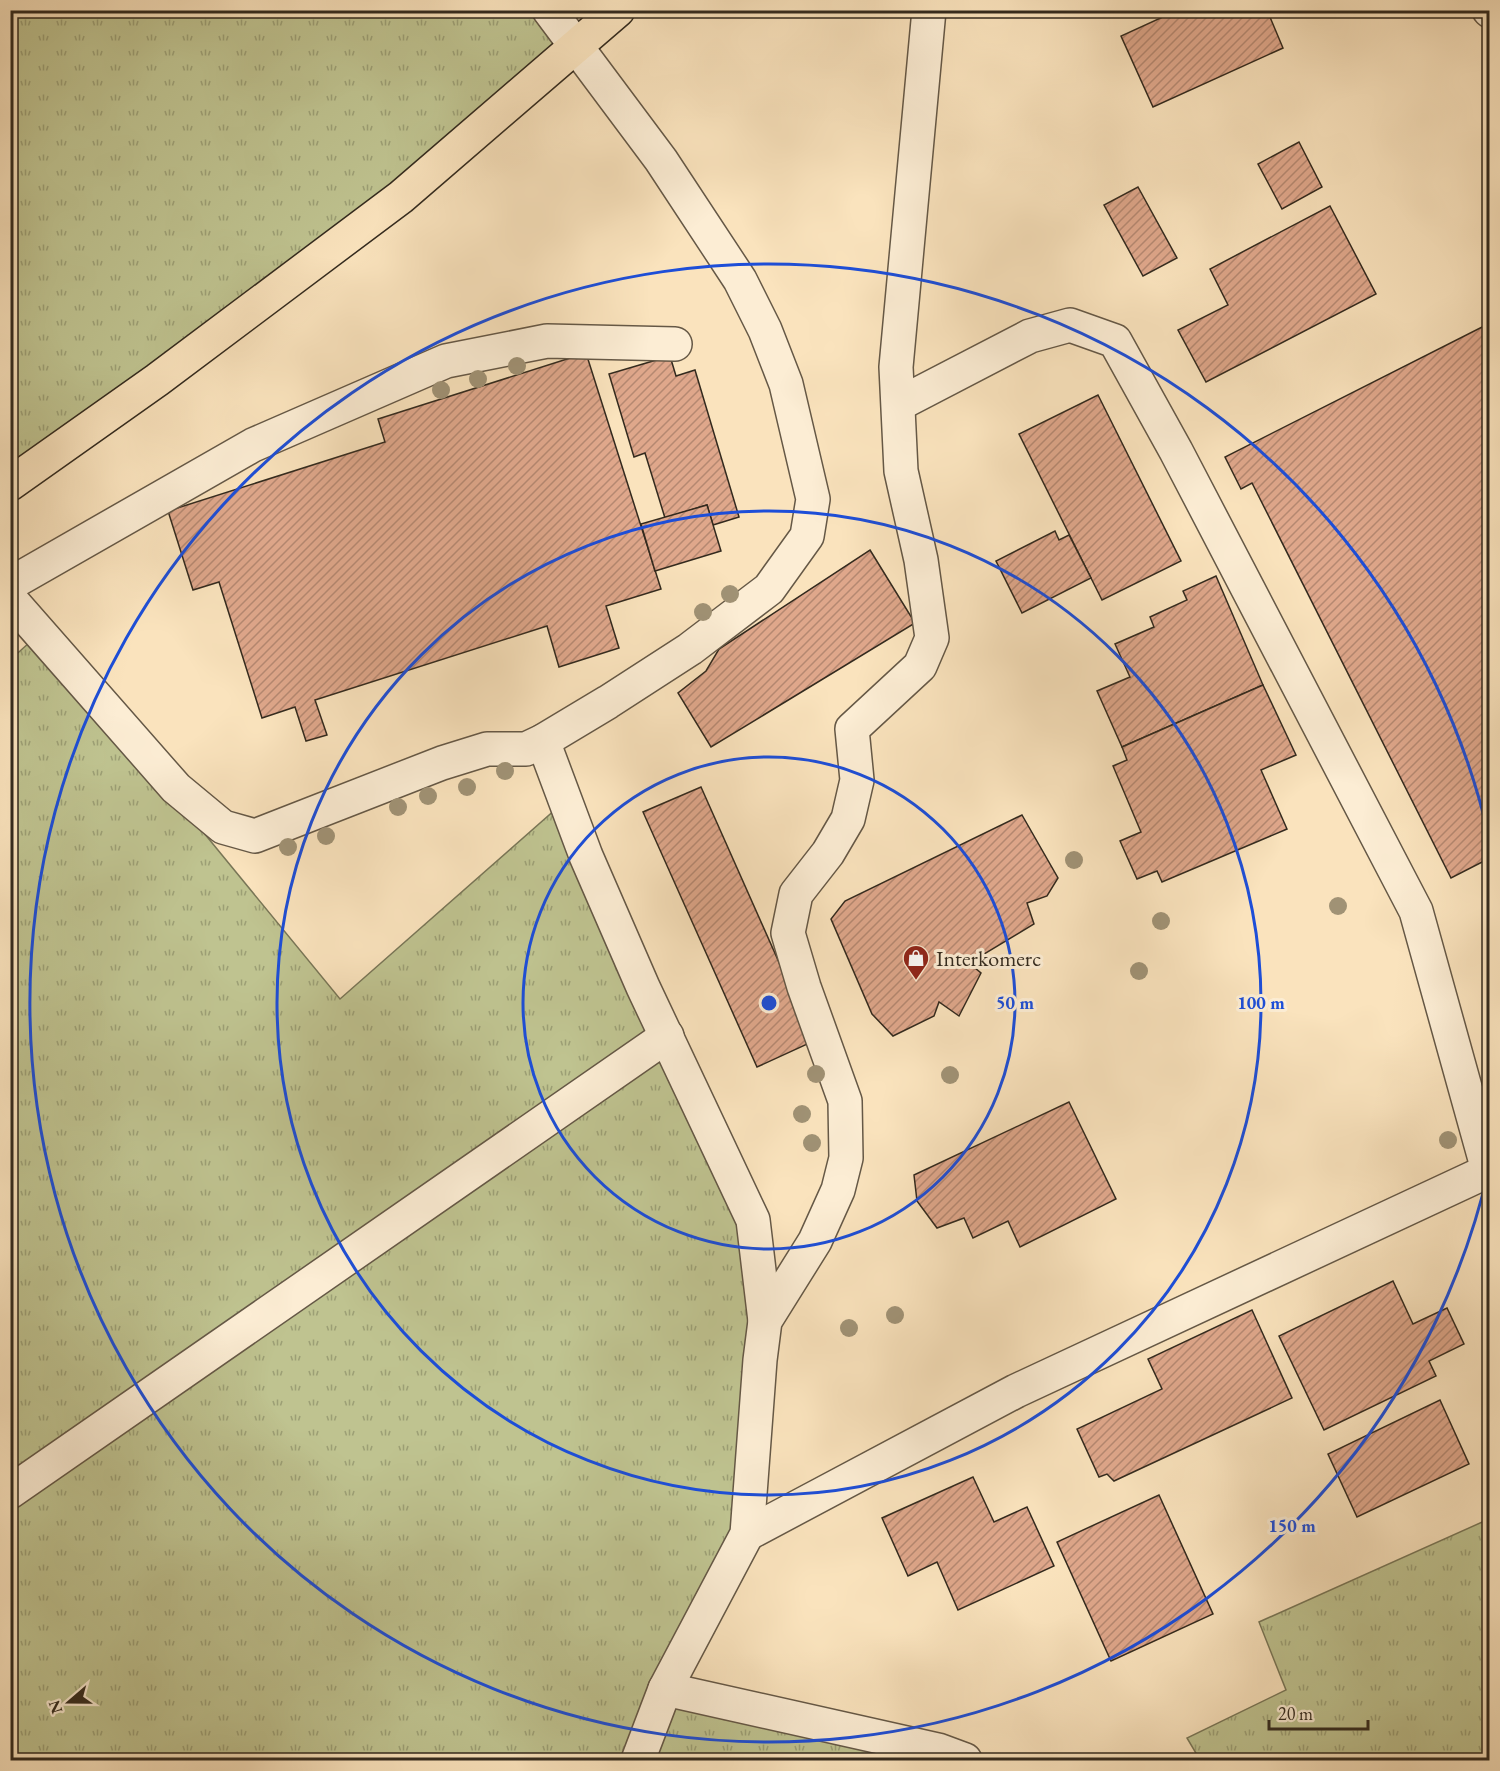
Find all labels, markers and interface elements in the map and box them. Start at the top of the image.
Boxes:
shop icon: Interkomerc [901,943,931,981]
place label: Interkomerc [936,944,1041,973]
text: 50 m [996,991,1034,1014]
text: 100 m [1237,991,1285,1014]
centre of rings [759,993,779,1013]
text: 150 m [1268,1514,1316,1537]
north arrow [39,1672,99,1732]
scale bar [1269,1693,1368,1731]
text: N [43,1697,67,1717]
text: 20 m [1278,1702,1313,1725]

